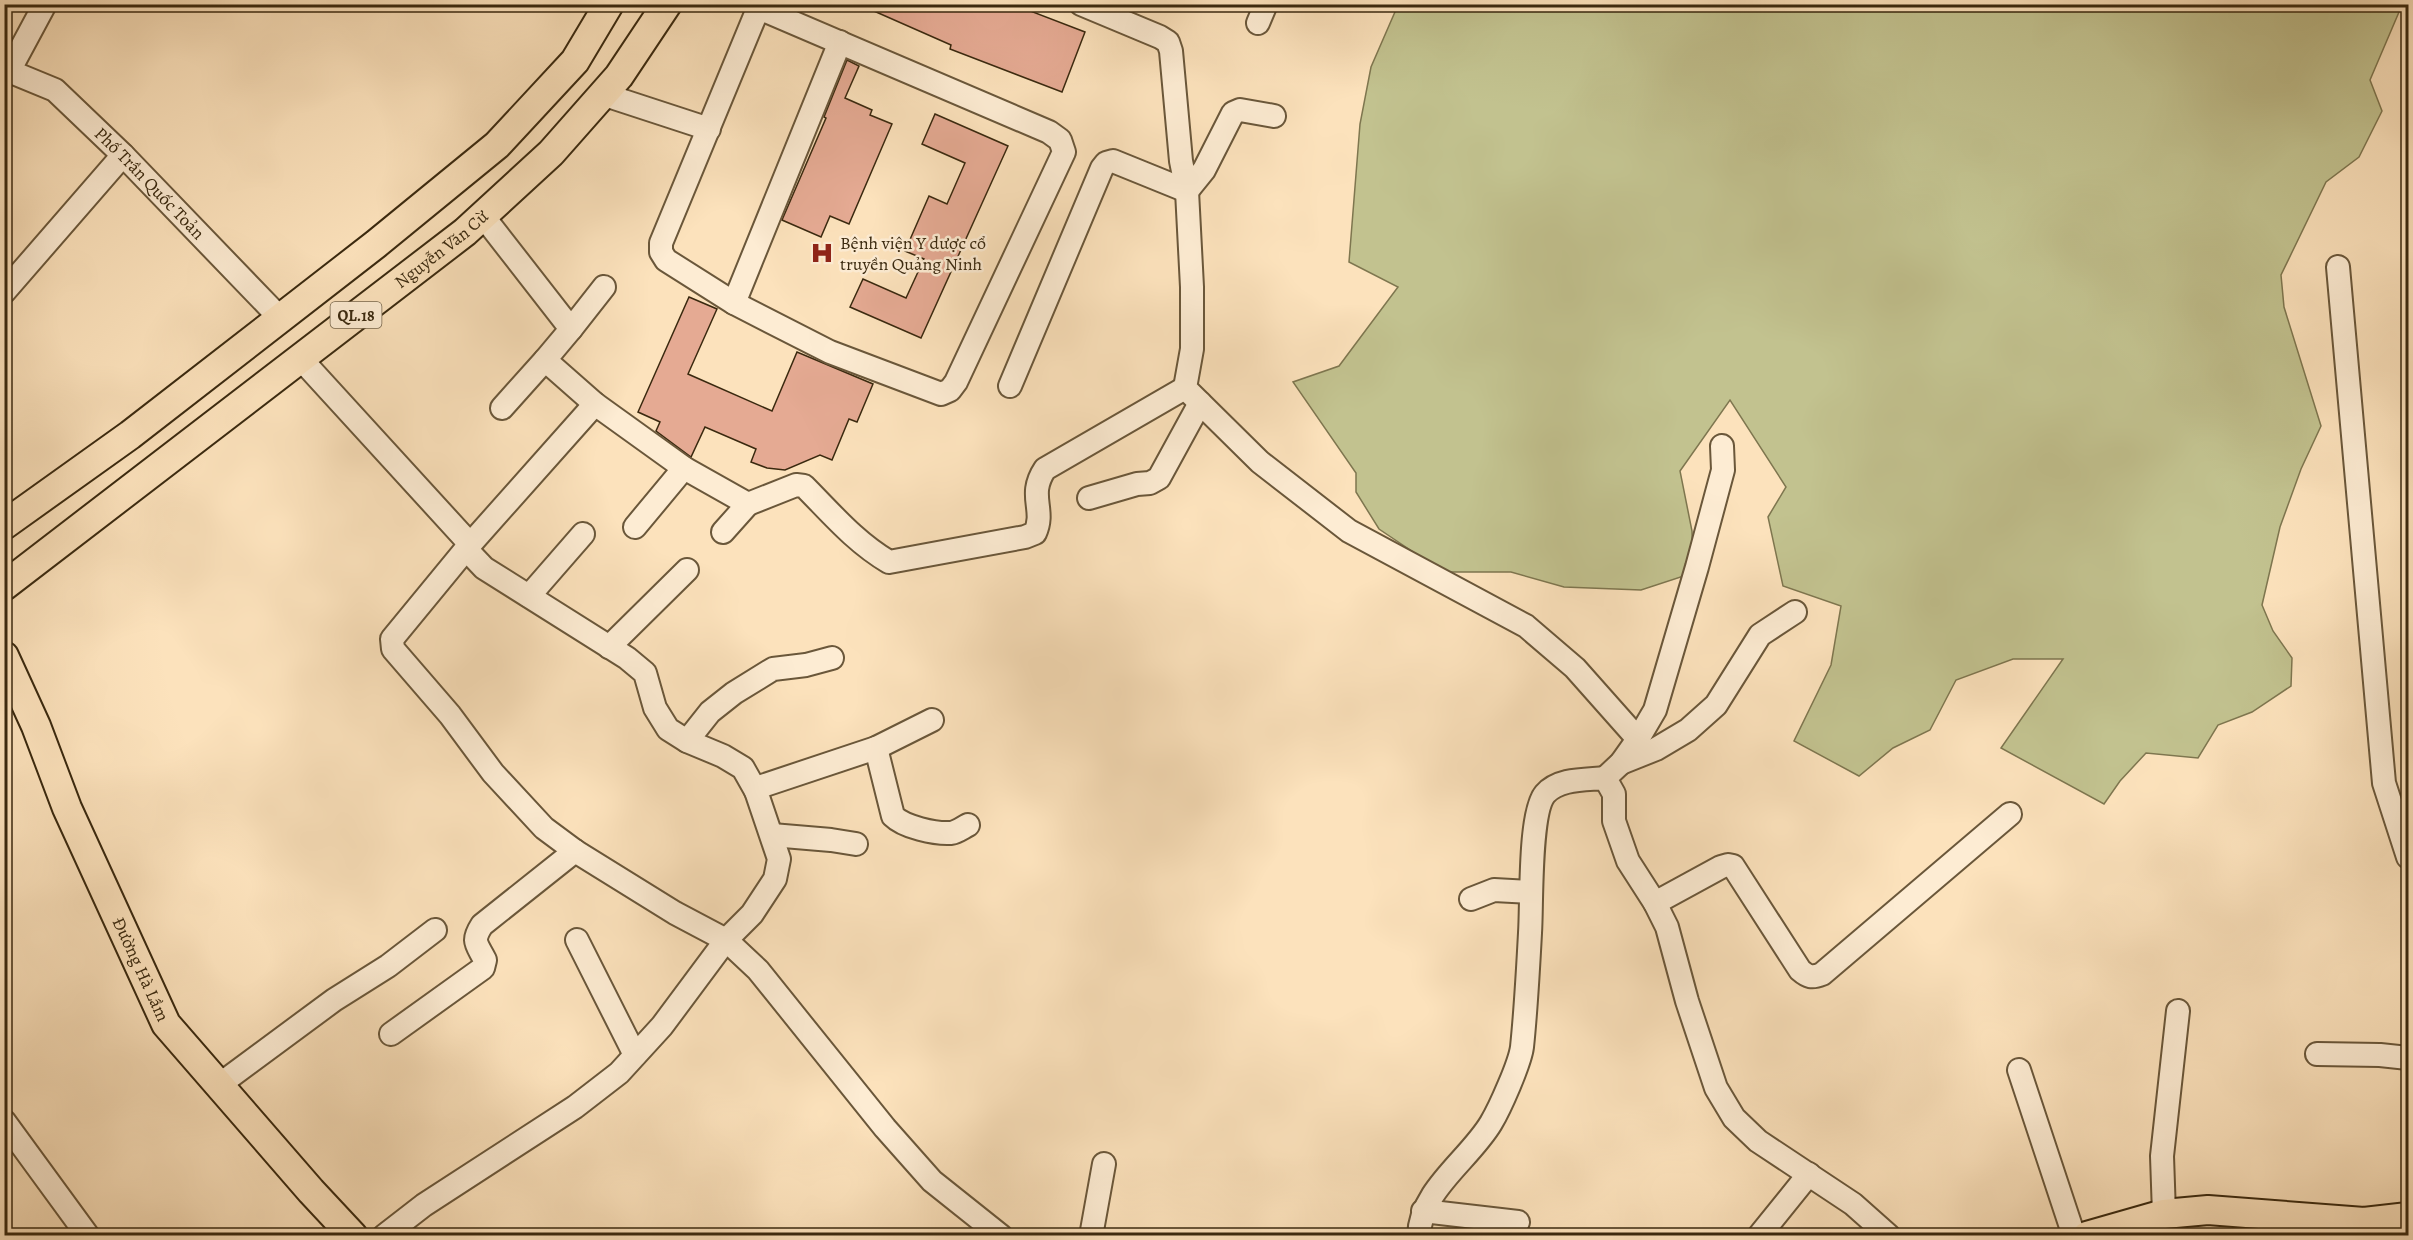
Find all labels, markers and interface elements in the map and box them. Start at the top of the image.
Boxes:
street label: Phố Trần Quốc Toản [89,122,210,245]
street label: Nguyễn Văn Cừ [390,205,493,294]
place label: Bệnh viện Y dược cổ truyền Quảng Ninh [840,231,986,276]
hospital icon: Bệnh viện Y dược cổ truyền Quảng Ninh [809,240,835,266]
road number: QL.18 [330,302,382,328]
street label: Đường Hà Lầm [107,913,175,1025]

